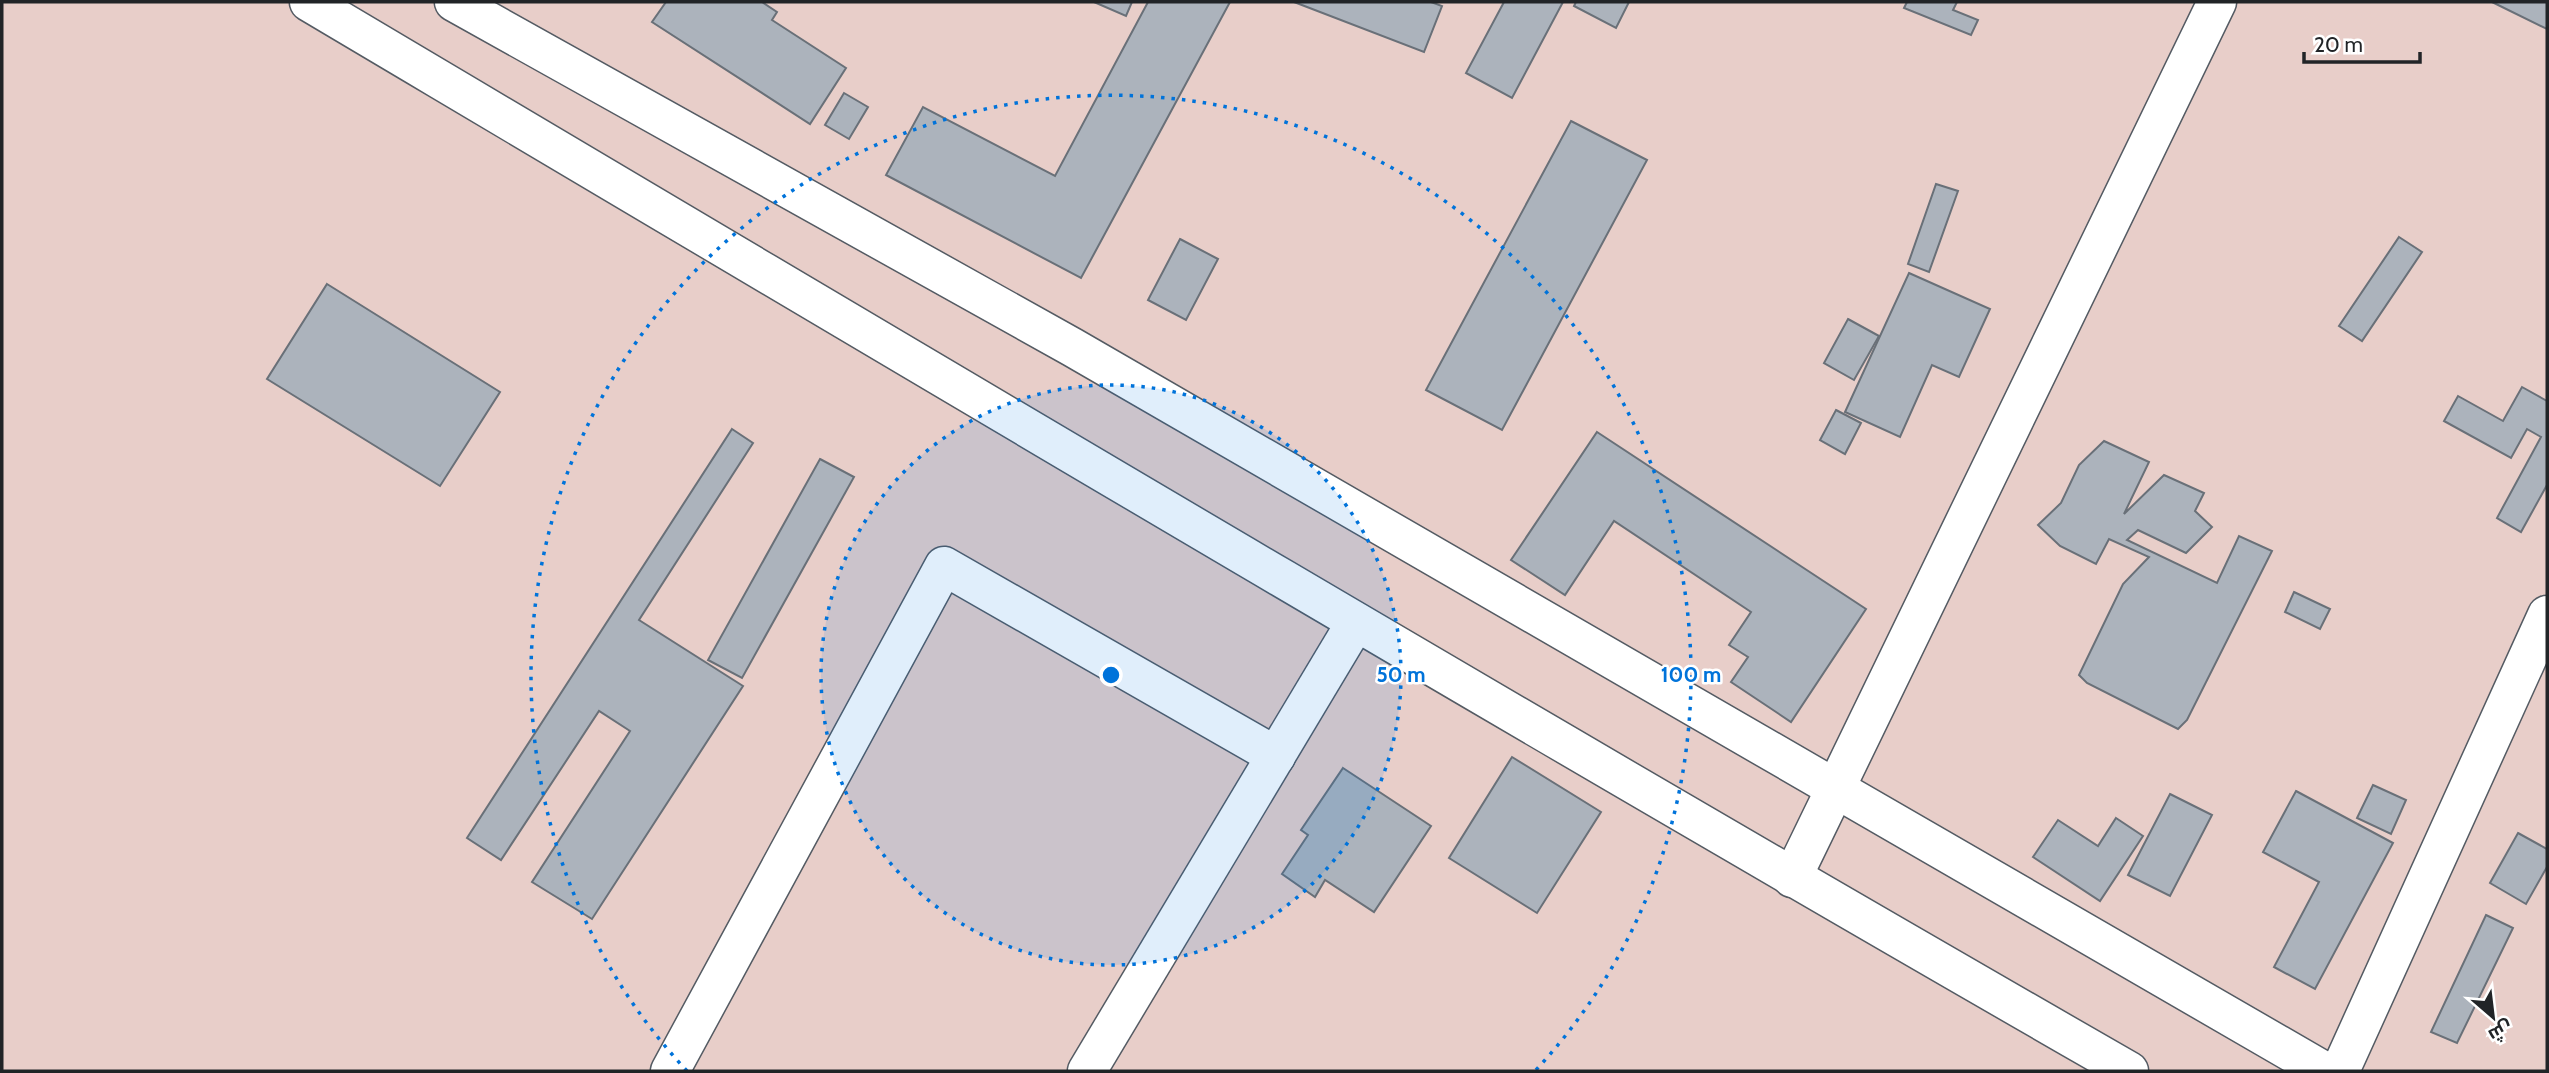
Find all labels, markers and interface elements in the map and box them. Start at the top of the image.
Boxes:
scale bar [2304,21,2420,65]
text: 20 m [2314,32,2363,57]
text: 50 m [1376,662,1426,687]
text: 100 m [1661,662,1721,687]
centre of rings [1099,663,1123,687]
north arrow [2458,982,2528,1052]
text: ش [2485,1016,2517,1047]

